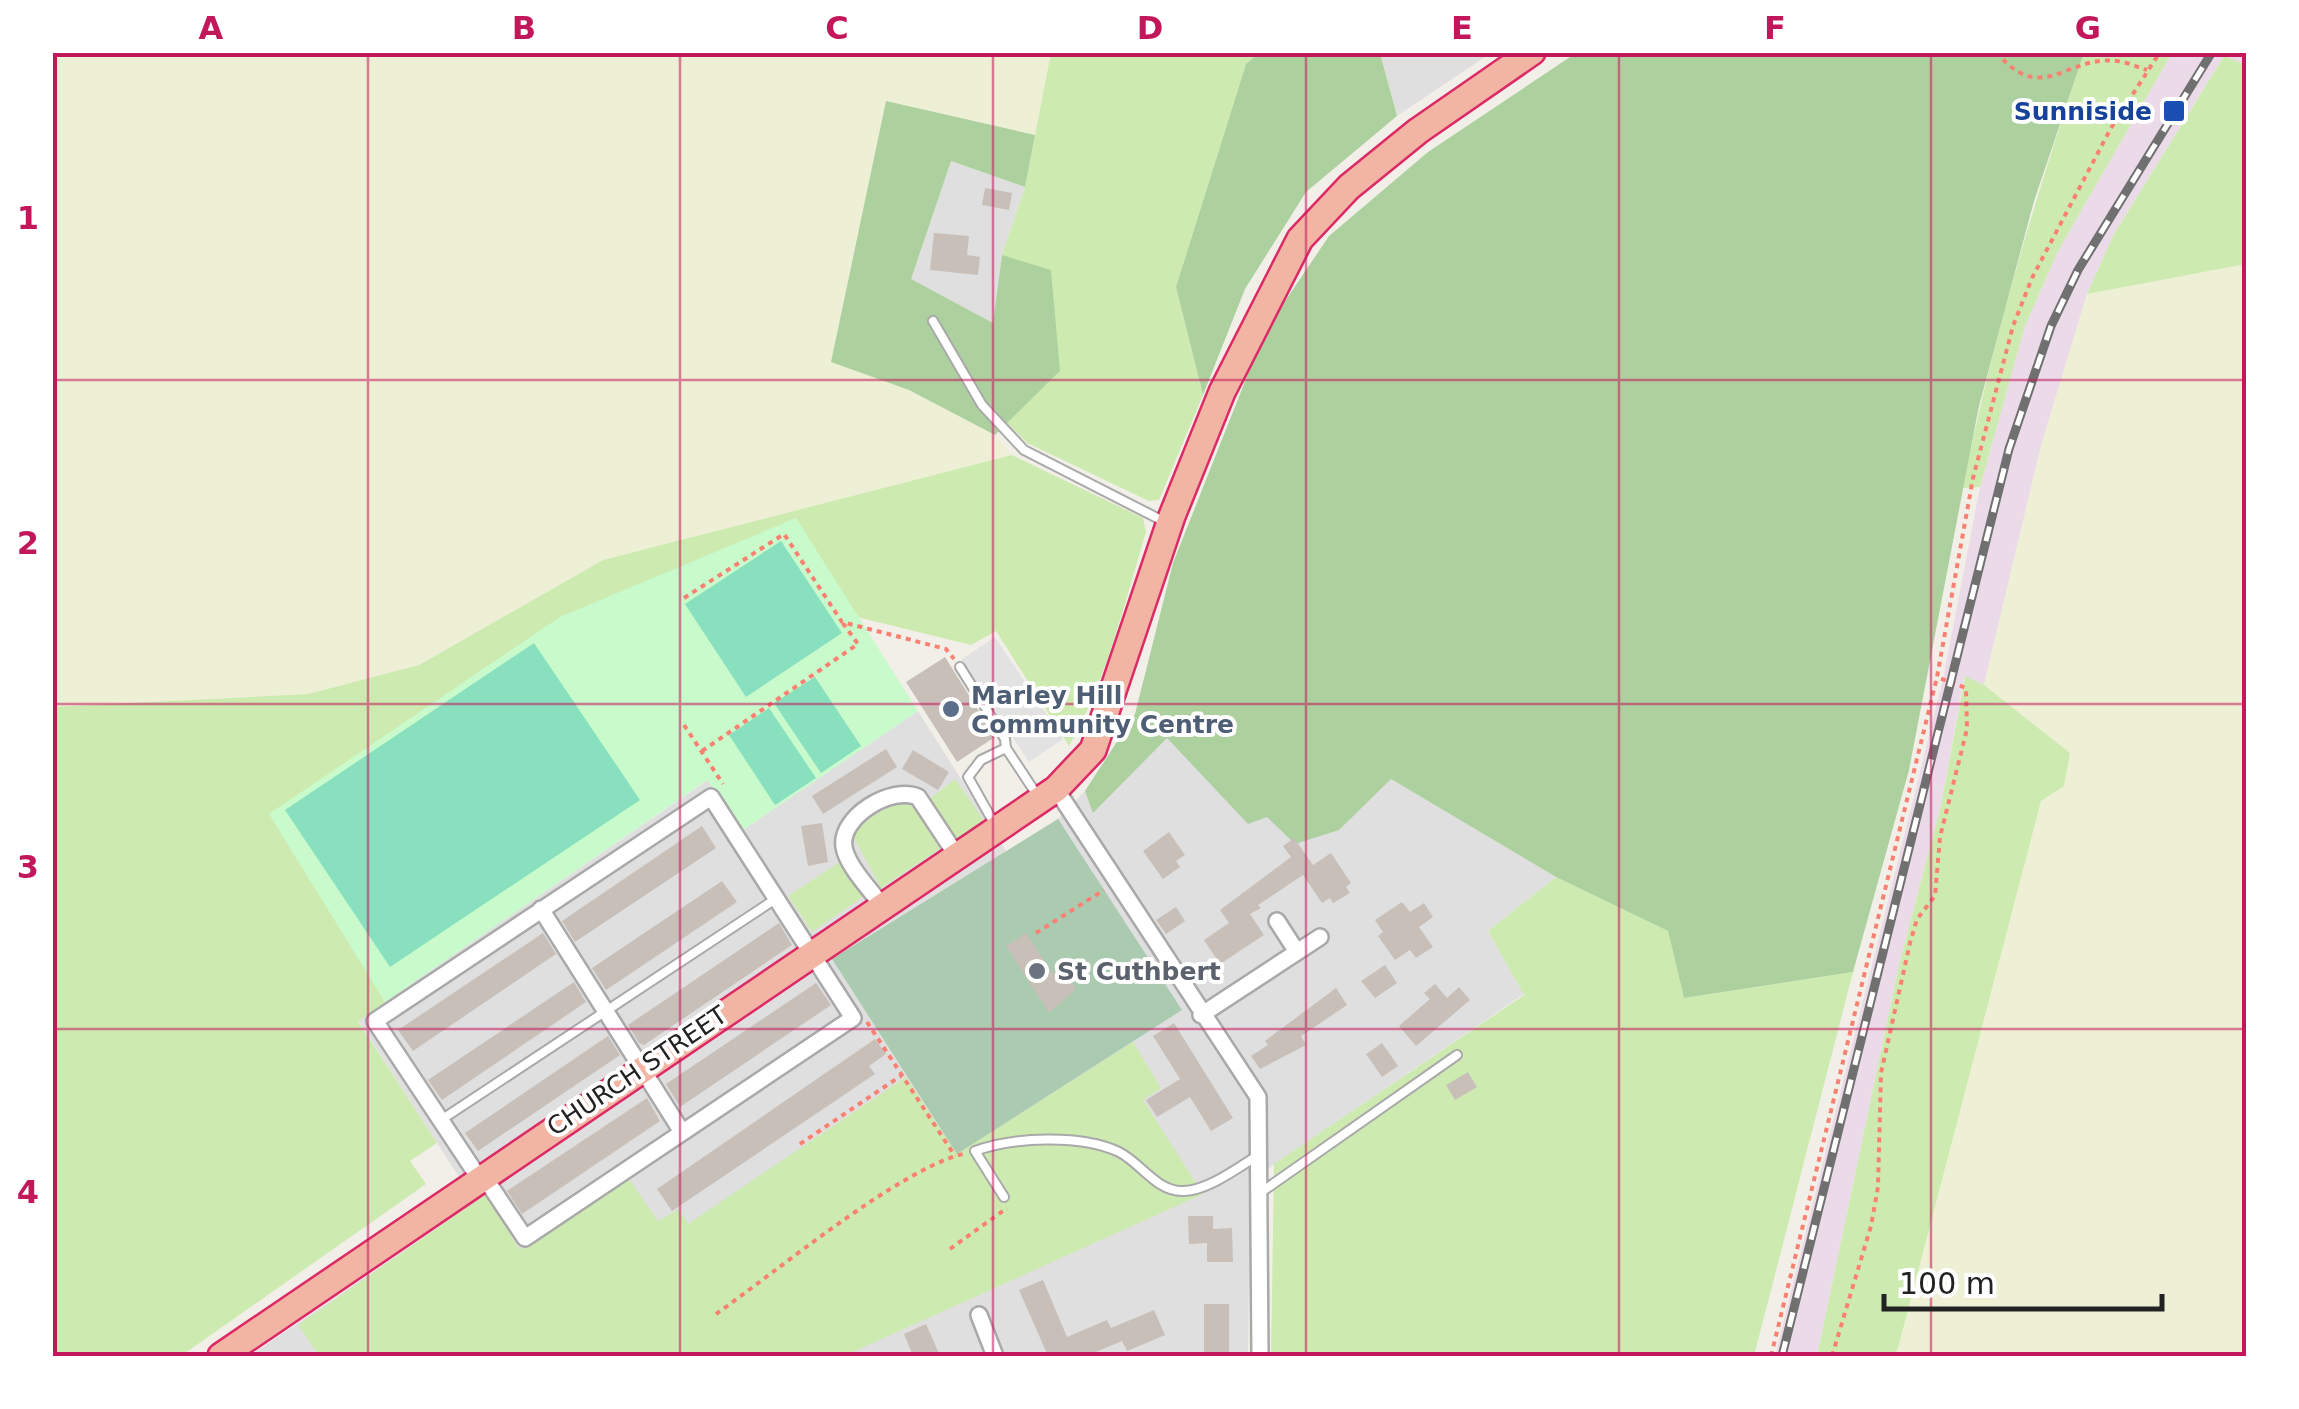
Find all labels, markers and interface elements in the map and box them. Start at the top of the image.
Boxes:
text: A [199,9,224,47]
text: B [512,9,536,47]
text: C [825,9,849,47]
text: D [1137,9,1163,47]
text: E [1451,9,1473,47]
text: F [1764,9,1786,47]
text: G [2075,9,2101,47]
place label: Sunniside [2014,97,2152,126]
marker: Sunniside [2161,98,2187,124]
text: 1 [17,199,39,237]
text: 2 [17,524,39,562]
place label: Marley Hill Community Centre [971,681,1234,739]
marker: Marley Hill Community Centre [940,698,962,720]
text: 3 [17,848,39,886]
place label: St Cuthbert [1057,957,1221,986]
marker: St Cuthbert [1026,960,1048,982]
street label: CHURCH STREET [542,1000,733,1142]
text: 4 [17,1173,39,1211]
scale bar [1884,1249,2162,1311]
text: 100 m [1899,1266,1995,1301]

